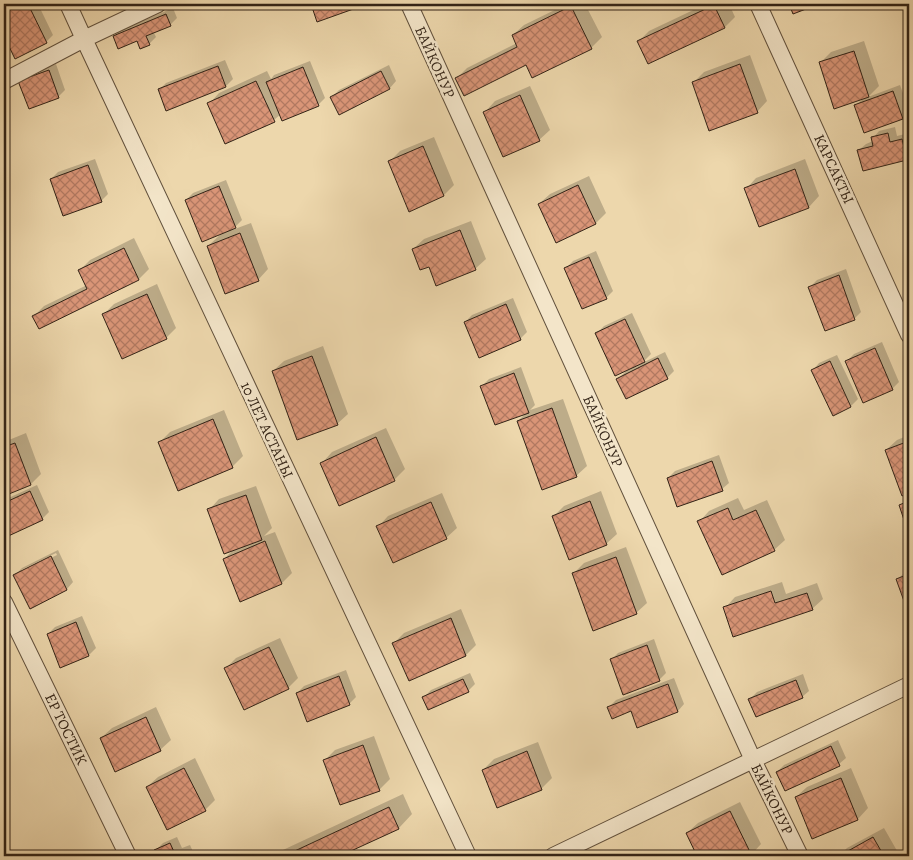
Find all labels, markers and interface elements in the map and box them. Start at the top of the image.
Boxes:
street label: БАЙКОНУР [410,23,460,101]
street label: КАРСАКТЫ [809,131,859,207]
street label: 10 ЛЕТ АСТАНЫ [236,378,298,482]
street label: БАЙКОНУР [578,392,628,470]
street label: ЕР ТОСТИК [40,690,92,768]
street label: БАЙКОНУР [746,760,798,838]

